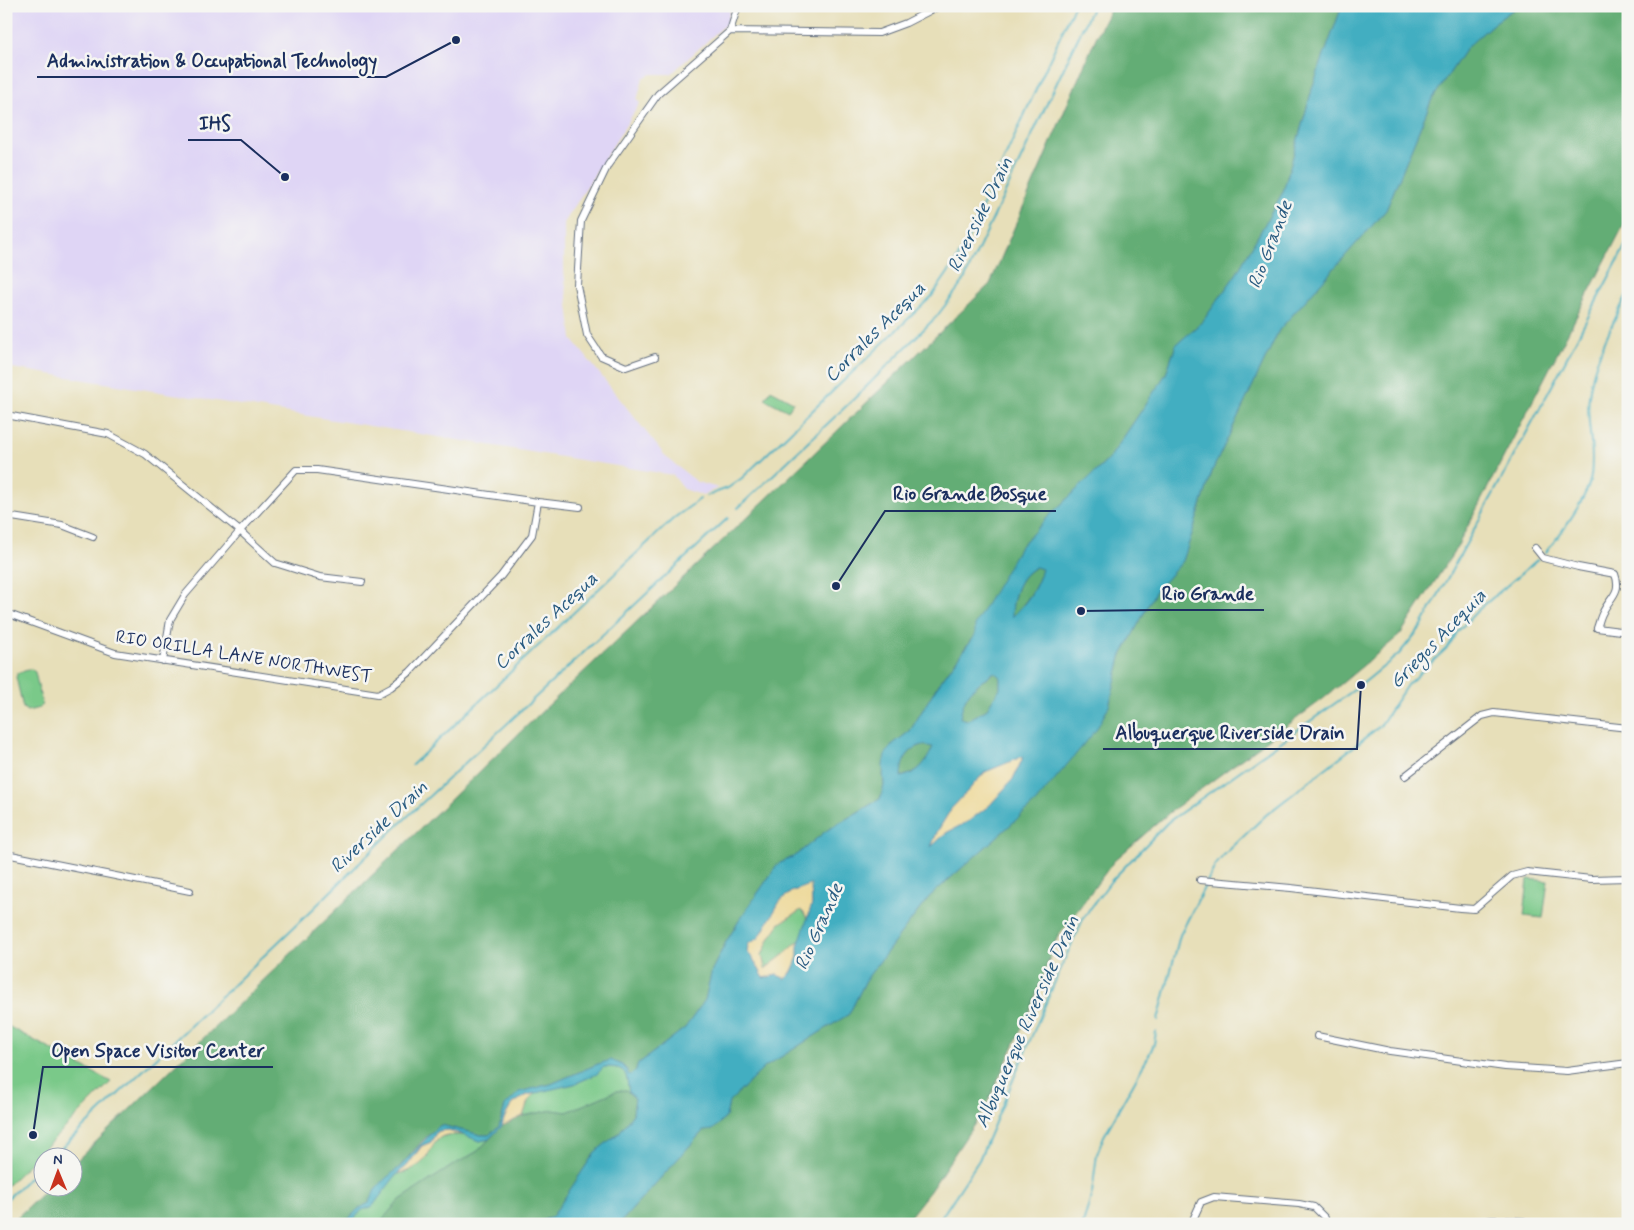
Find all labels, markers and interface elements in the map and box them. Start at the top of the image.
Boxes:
callout: Administration & Occupational Technology [37,43,386,77]
text: Administration & Occupational Technology [47,49,377,77]
callout: IHS [188,106,241,140]
text: IHS [199,112,231,137]
water label: Riverside Drain [942,153,1019,276]
water label: Rio Grande [1242,196,1299,292]
water label: Corrales Acequa [819,276,931,388]
callout: Rio Grande Bosque [885,477,1056,511]
text: Rio Grande Bosque [893,482,1048,507]
water label: Corrales Acequa [489,566,603,676]
callout: Rio Grande [1153,576,1264,610]
text: Rio Grande [1162,582,1255,607]
water label: Griegos Acequia [1384,583,1494,696]
street label: RIO ORILLA LANE NORTHWEST [114,625,374,689]
callout: Albuquerque Riverside Drain [1103,715,1357,749]
text: Albuquerque Riverside Drain [1115,721,1345,747]
water label: Riverside Drain [325,775,433,879]
water label: Rio Grande [789,879,850,974]
water label: Albuquerque Riverside Drain [969,911,1086,1132]
callout: Open Space Visitor Center [43,1033,273,1067]
text: Open Space Visitor Center [51,1039,265,1064]
north arrow [32,1148,82,1198]
text: N [53,1151,63,1169]

